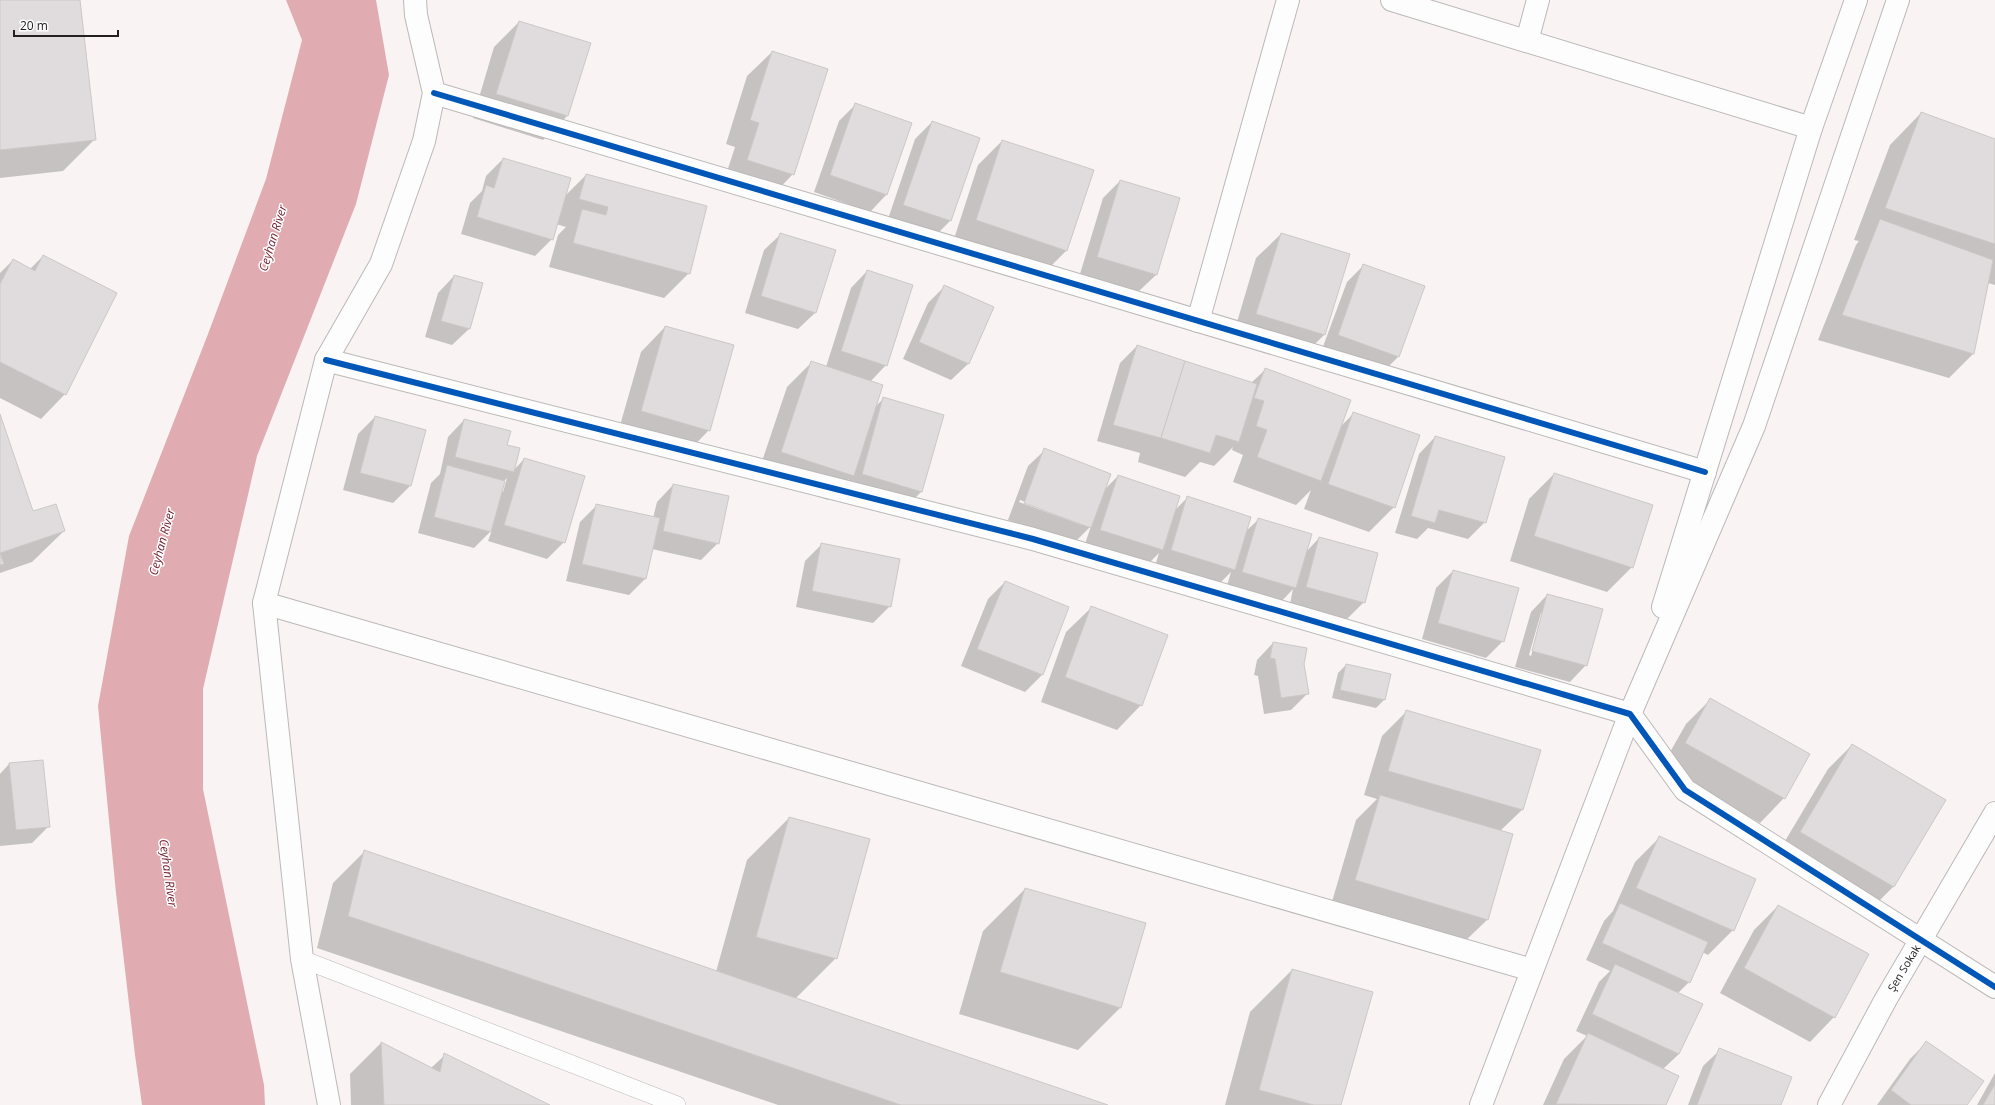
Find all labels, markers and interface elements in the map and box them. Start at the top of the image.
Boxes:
scale bar [14,12,118,38]
text: 20 m [20,17,48,34]
water label: Ceyhan River [254,201,291,273]
water label: Ceyhan River [144,505,179,577]
water label: Ceyhan River [155,838,182,909]
street label: Şen Sokak [1884,941,1924,994]

